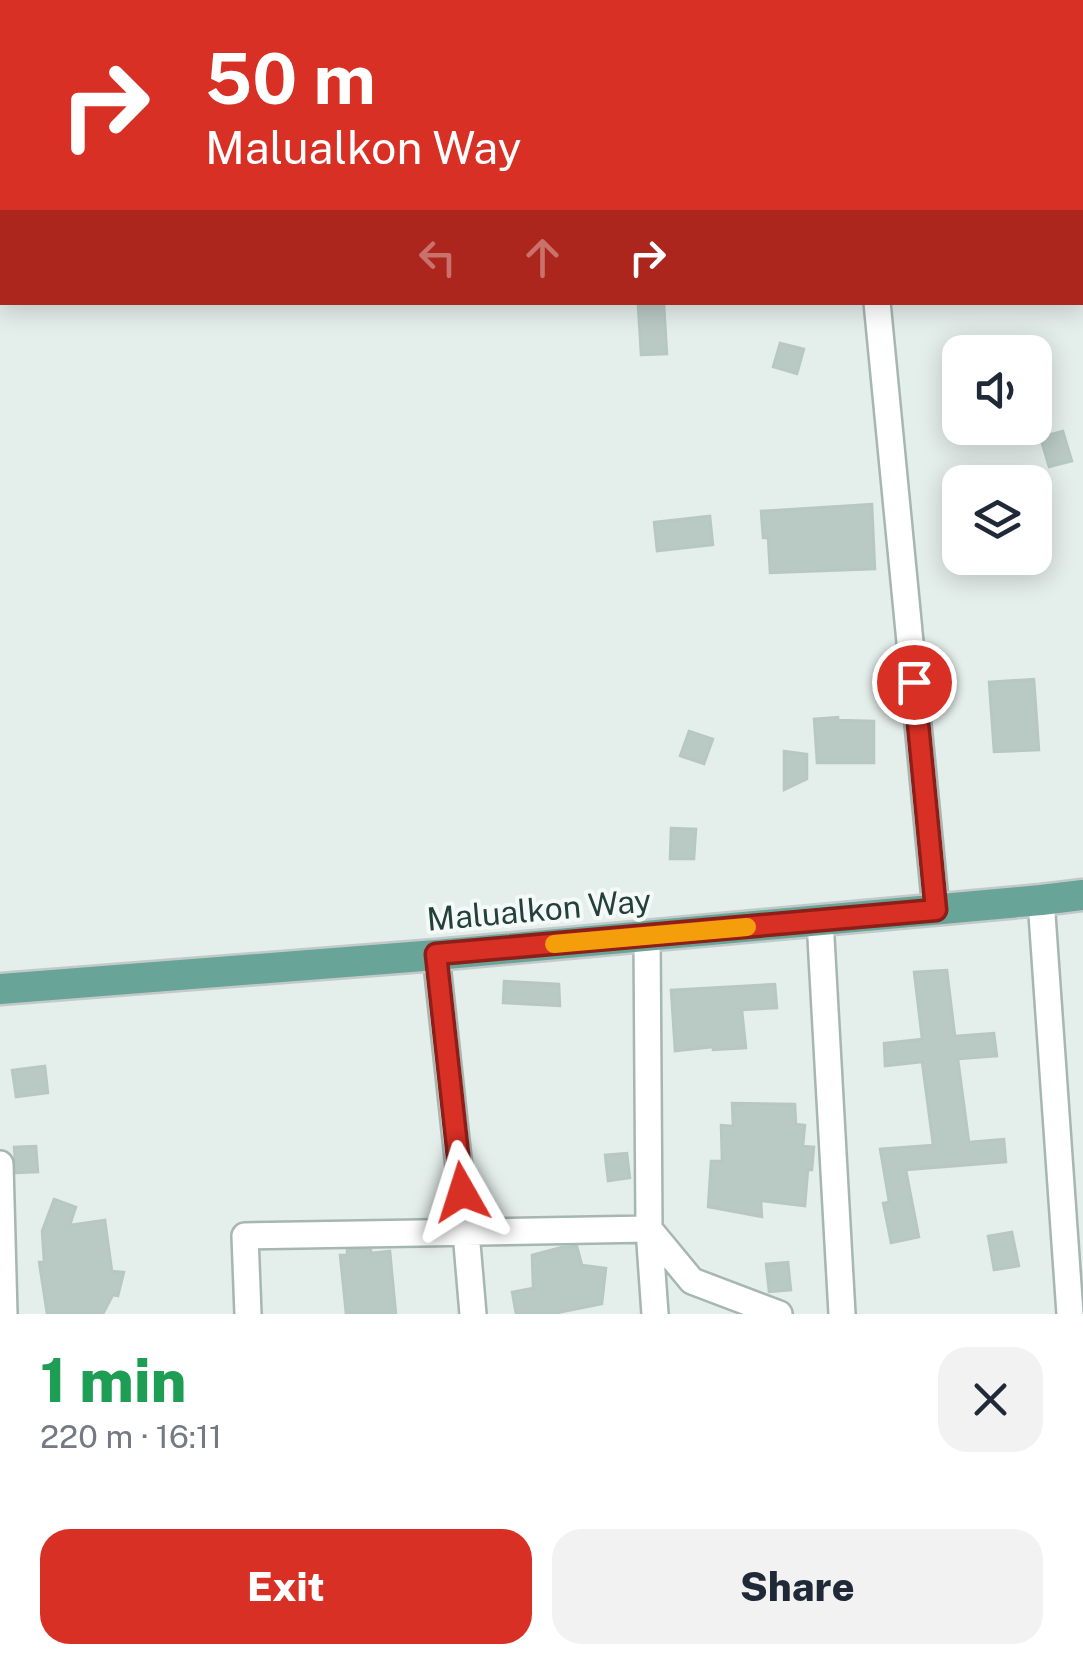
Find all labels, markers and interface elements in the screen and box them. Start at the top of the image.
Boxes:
text: 50 m [205,37,376,120]
icon: right [40,40,170,170]
text: Malualkon Way [205,121,522,174]
icon: left [410,230,465,285]
icon: ahead [515,230,570,285]
icon: right [620,230,675,285]
map controls [942,335,1052,575]
button: sound [942,335,1052,445]
button: layers [942,465,1052,575]
pin [872,640,957,725]
icon: arrive [887,655,942,710]
street label: Malualkon Way [425,881,653,938]
position arrow [410,1140,514,1244]
text: 1 min [40,1345,187,1416]
button: close [938,1347,1043,1452]
text: 220 m · 16:11 [40,1418,222,1455]
button: Exit [40,1529,532,1644]
button: Share [552,1529,1043,1644]

